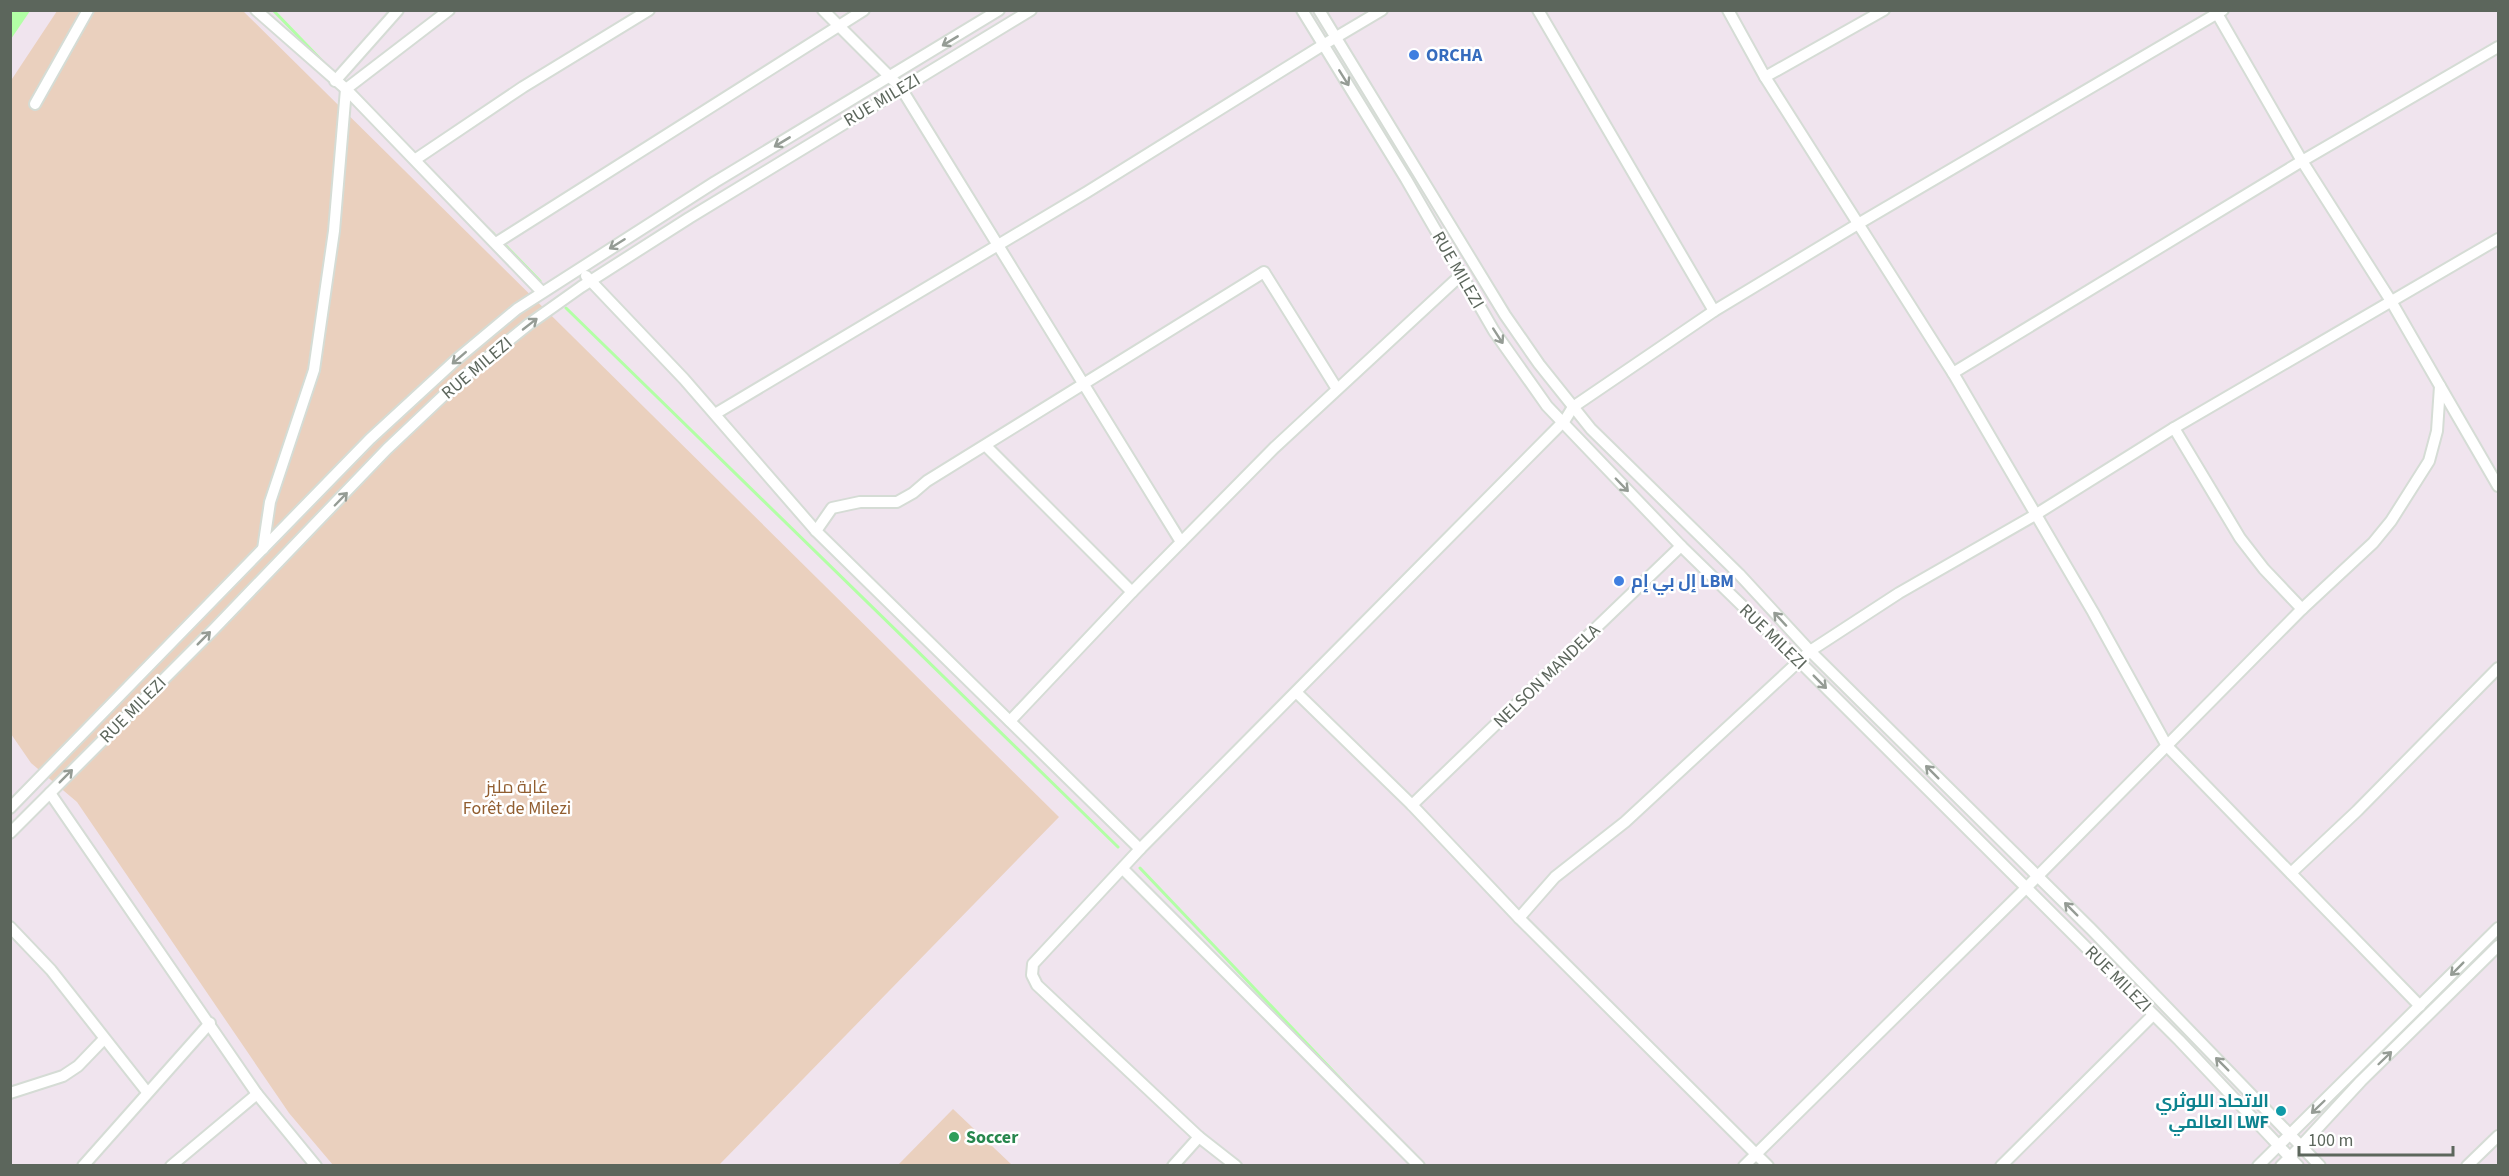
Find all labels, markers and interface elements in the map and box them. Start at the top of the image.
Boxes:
one-way arrow [942,35,959,47]
place label: ORCHA [1426,43,1483,68]
marker: ORCHA [1407,48,1421,62]
street label: RUE MILEZI [839,67,925,133]
one-way arrow [1338,69,1350,86]
one-way arrow [774,135,791,148]
street label: RUE MILEZI [1426,227,1490,313]
one-way arrow [609,239,626,251]
one-way arrow [521,318,537,331]
one-way arrow [1492,327,1504,344]
street label: RUE MILEZI [436,331,518,405]
one-way arrow [452,351,467,365]
one-way arrow [1615,478,1629,493]
one-way arrow [333,491,348,506]
place label: إل بي إم LBM [1631,569,1734,596]
marker: إل بي إم LBM [1612,574,1626,588]
street label: RUE MILEZI [1734,598,1812,676]
one-way arrow [1773,611,1787,626]
street label: NELSON MANDELA [1488,618,1606,734]
one-way arrow [197,631,211,646]
street label: RUE MILEZI [94,671,172,749]
one-way arrow [1812,675,1827,690]
one-way arrow [1925,765,1940,779]
one-way arrow [59,769,74,784]
park label: غابة مليز Forêt de Milezi [463,775,571,821]
one-way arrow [2064,902,2078,917]
street label: RUE MILEZI [2079,940,2157,1018]
one-way arrow [2449,962,2464,977]
one-way arrow [2378,1051,2393,1065]
one-way arrow [2214,1057,2229,1072]
place label: الاتحاد اللوثري العالمي LWF [2155,1089,2269,1137]
one-way arrow [2311,1099,2326,1114]
marker: الاتحاد اللوثري العالمي LWF [2274,1104,2288,1118]
scale bar [2299,1119,2454,1157]
place label: Soccer [966,1125,1019,1150]
text: 100 m [2308,1128,2353,1153]
marker: Soccer [947,1130,961,1144]

